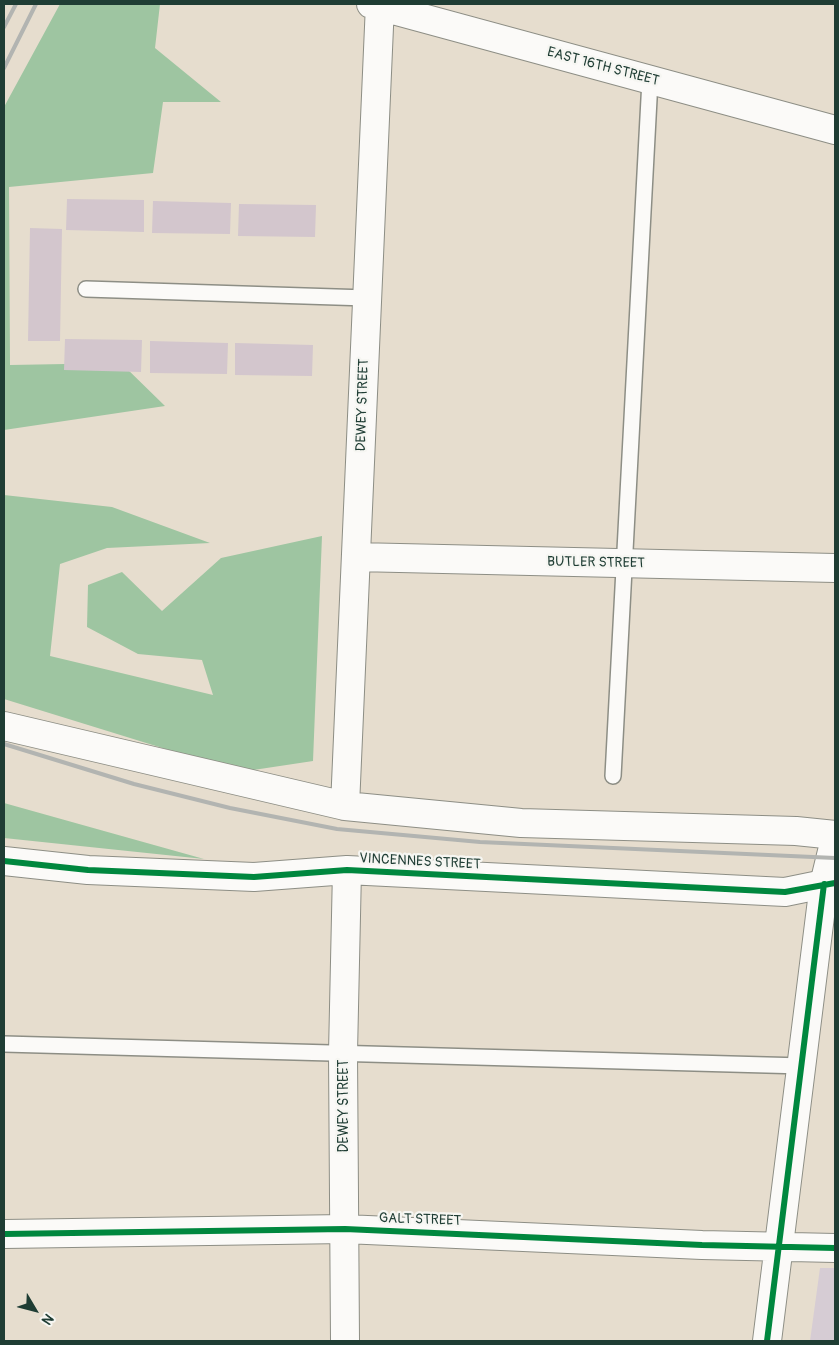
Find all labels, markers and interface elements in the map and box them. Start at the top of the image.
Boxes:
street label: EAST 16TH STREET [545,44,661,90]
street label: DEWEY STREET [353,358,373,452]
street label: BUTLER STREET [547,554,645,572]
street label: VINCENNES STREET [359,850,481,874]
street label: DEWEY STREET [336,1060,352,1152]
street label: GALT STREET [379,1210,461,1230]
north arrow [10,1285,60,1335]
text: N [38,1310,57,1328]

